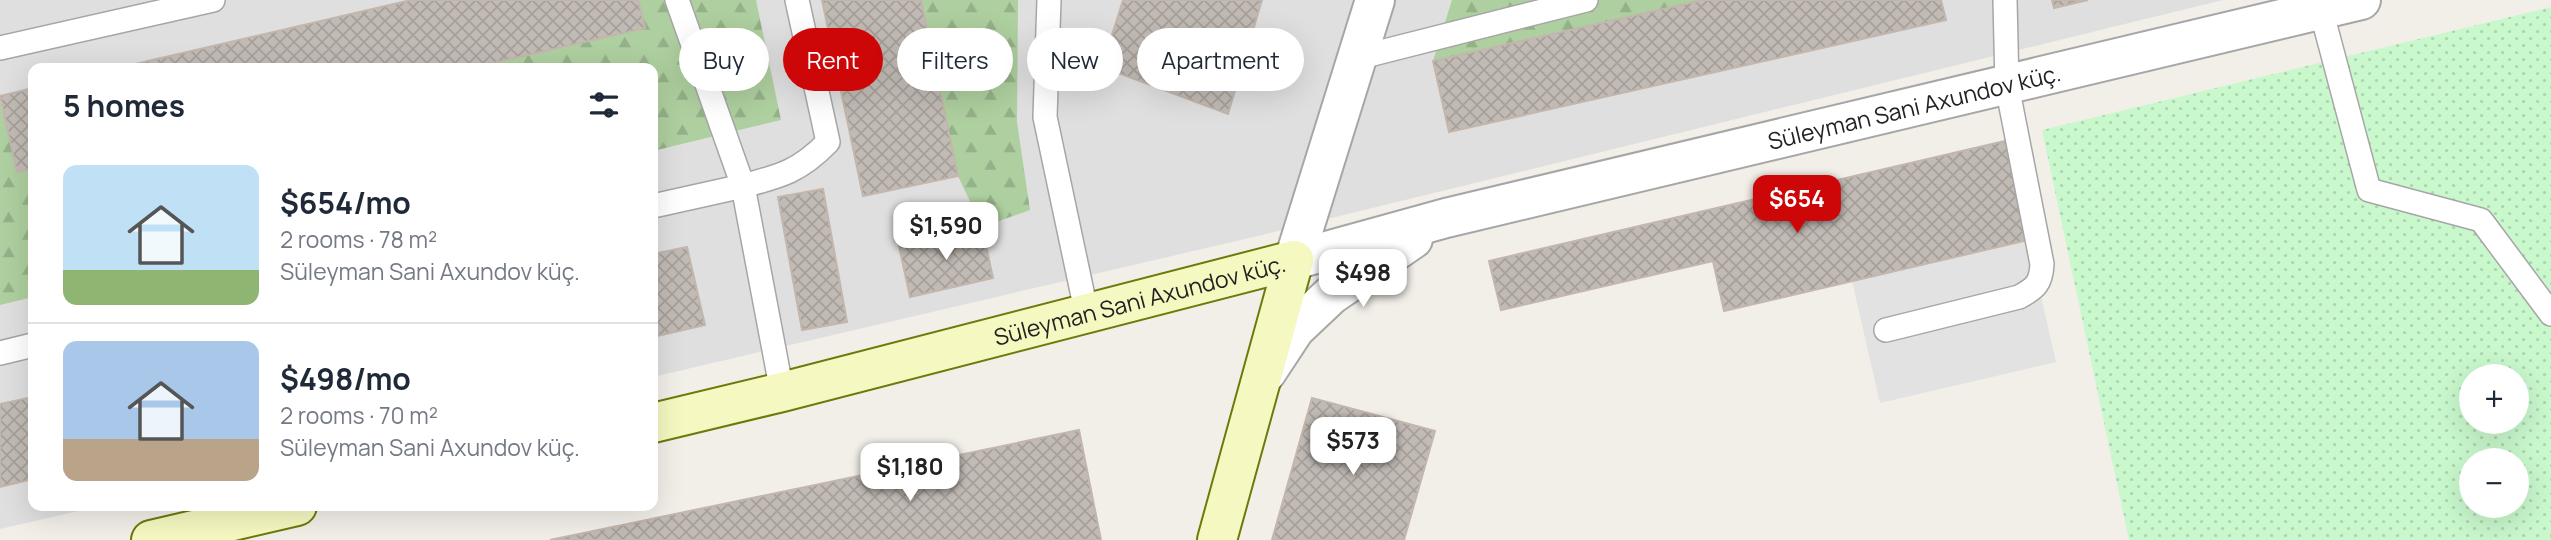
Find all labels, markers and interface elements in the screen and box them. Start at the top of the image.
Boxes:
chip: Buy [679,28,769,91]
chip: Rent [783,28,883,91]
chip: Filters [897,28,1013,91]
chip: New [1027,28,1123,91]
chip: Apartment [1137,28,1304,91]
street label: Süleyman Sani Axundov küç. [1765,56,2064,157]
text: 5 homes [63,85,185,126]
icon: filters [585,86,623,124]
pin: $654 [1756,176,1838,235]
text: $654/mo [280,182,411,223]
text: $654 [1769,182,1825,214]
icon: home [119,193,203,277]
pin: $1,590 [889,202,1003,262]
text: $1,590 [909,209,983,241]
text: 2 rooms · 78 m² [280,223,437,255]
street label: Süleyman Sani Axundov küç. [990,247,1289,353]
pin: $498 [1322,250,1404,309]
text: Süleyman Sani Axundov küç. [280,255,580,287]
text: $498 [1335,256,1391,288]
text: $498/mo [280,358,411,399]
map controls [2459,364,2529,518]
button: + [2459,364,2529,434]
icon: home [119,369,203,453]
text: 2 rooms · 70 m² [280,399,438,431]
pin: $573 [1312,418,1394,477]
text: $573 [1326,424,1380,456]
text: Süleyman Sani Axundov küç. [280,431,580,463]
pin: $1,180 [853,444,967,503]
button: − [2459,448,2529,518]
text: $1,180 [876,450,944,482]

